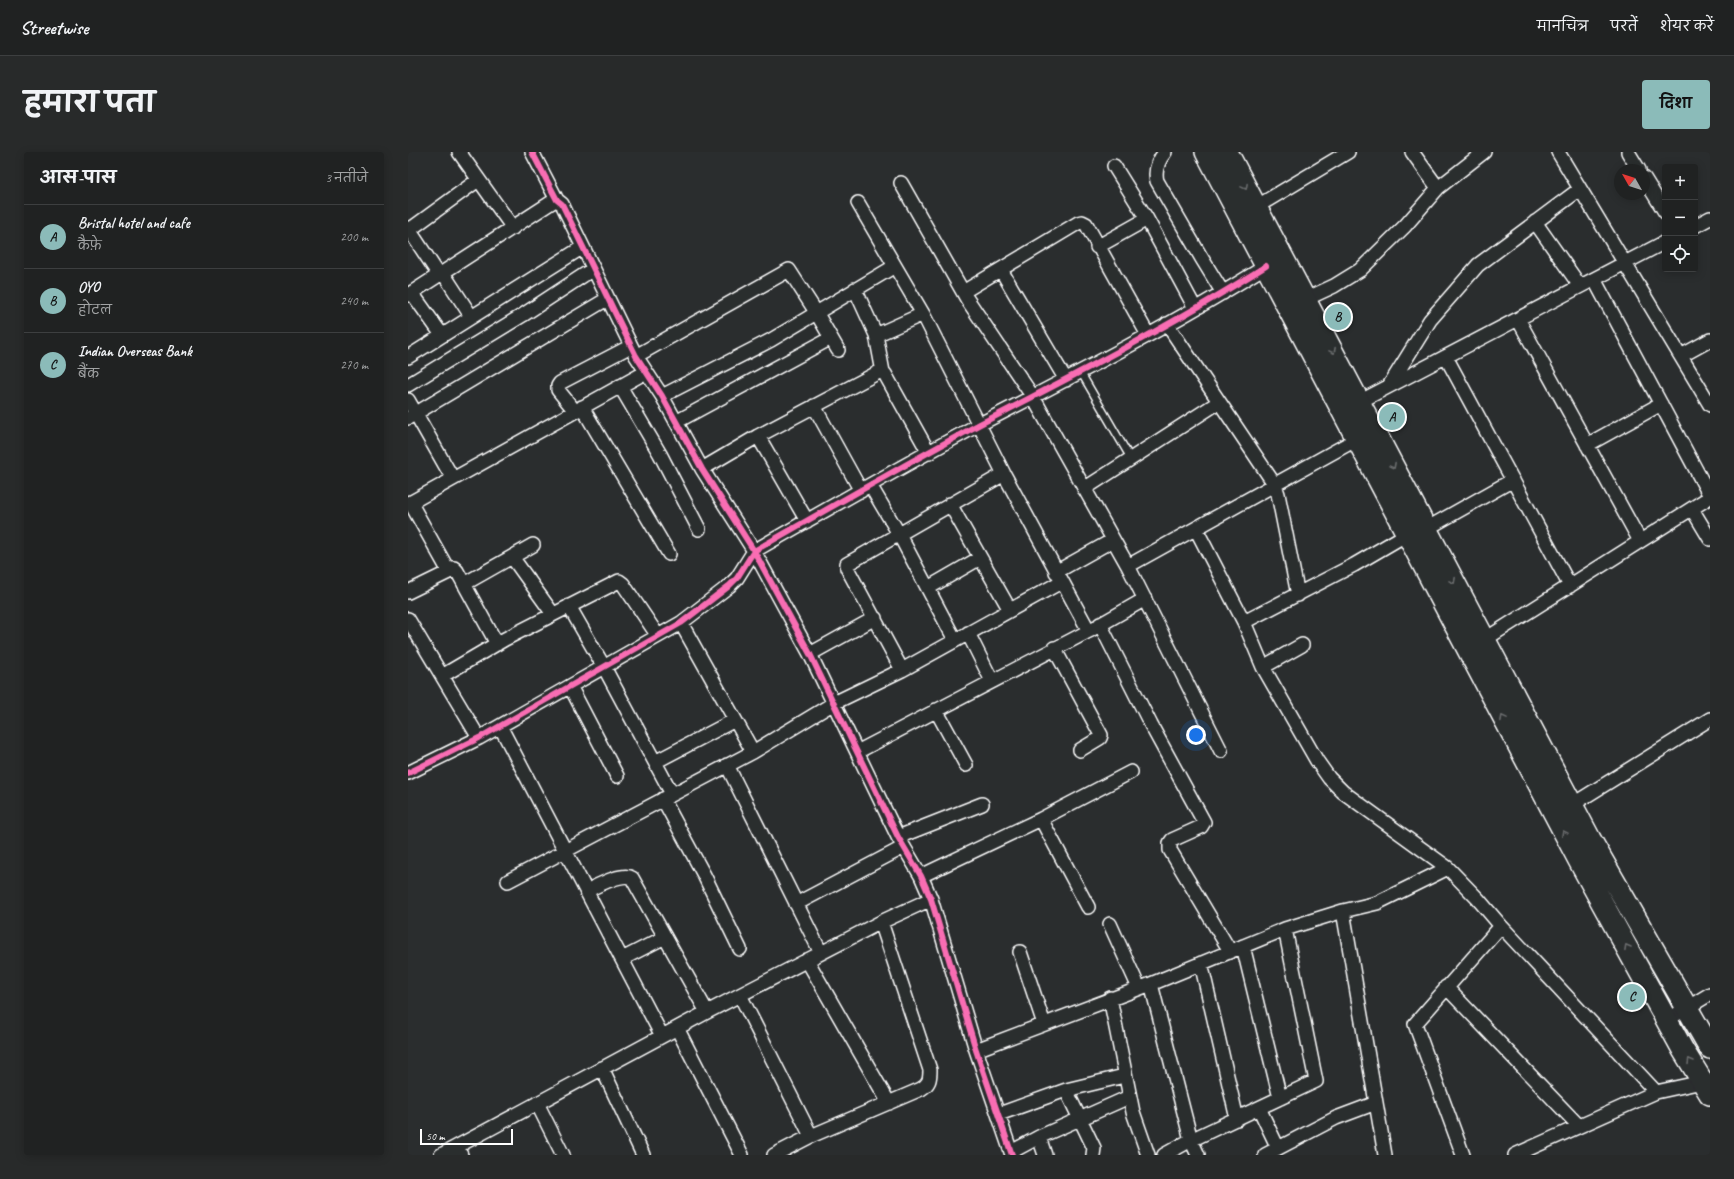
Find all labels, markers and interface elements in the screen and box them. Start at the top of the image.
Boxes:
text: Streetwise [20,16,88,40]
text: मानचित्र [1537,18,1588,35]
text: परतें [1610,18,1638,35]
text: शेयर करें [1660,18,1714,35]
button: दिशा [1642,80,1710,129]
text: हमारा पता [24,85,155,120]
north arrow [1614,164,1650,200]
map controls [1662,164,1698,272]
button: + [1662,164,1698,200]
text: आस-पास [40,167,116,188]
text: 3 नतीजे [325,170,368,186]
one-way arrow [1240,183,1247,190]
button: − [1662,200,1698,236]
text: Bristal hotel and cafe [78,214,190,233]
text: A [50,229,56,245]
text: 200 m [340,229,368,245]
button: locate [1662,236,1698,272]
text: कैफ़े [78,238,102,254]
text: OYO [78,278,100,297]
text: B [50,293,56,309]
text: 240 m [340,293,368,309]
text: होटल [78,302,112,318]
pin: B [1325,302,1351,332]
text: Indian Overseas Bank [78,342,192,361]
one-way arrow [1328,346,1335,354]
text: C [50,357,56,373]
text: 270 m [340,357,368,373]
text: बैंक [78,366,99,382]
pin: A [1379,402,1405,432]
one-way arrow [1388,462,1395,469]
one-way arrow [1448,577,1456,584]
one-way arrow [1500,715,1508,722]
your location [1186,725,1206,745]
one-way arrow [1562,830,1569,837]
one-way arrow [1624,944,1631,951]
pin: C [1619,982,1645,1012]
one-way arrow [1687,1058,1694,1065]
scale bar [420,1127,513,1146]
text: 50 m [426,1129,445,1143]

